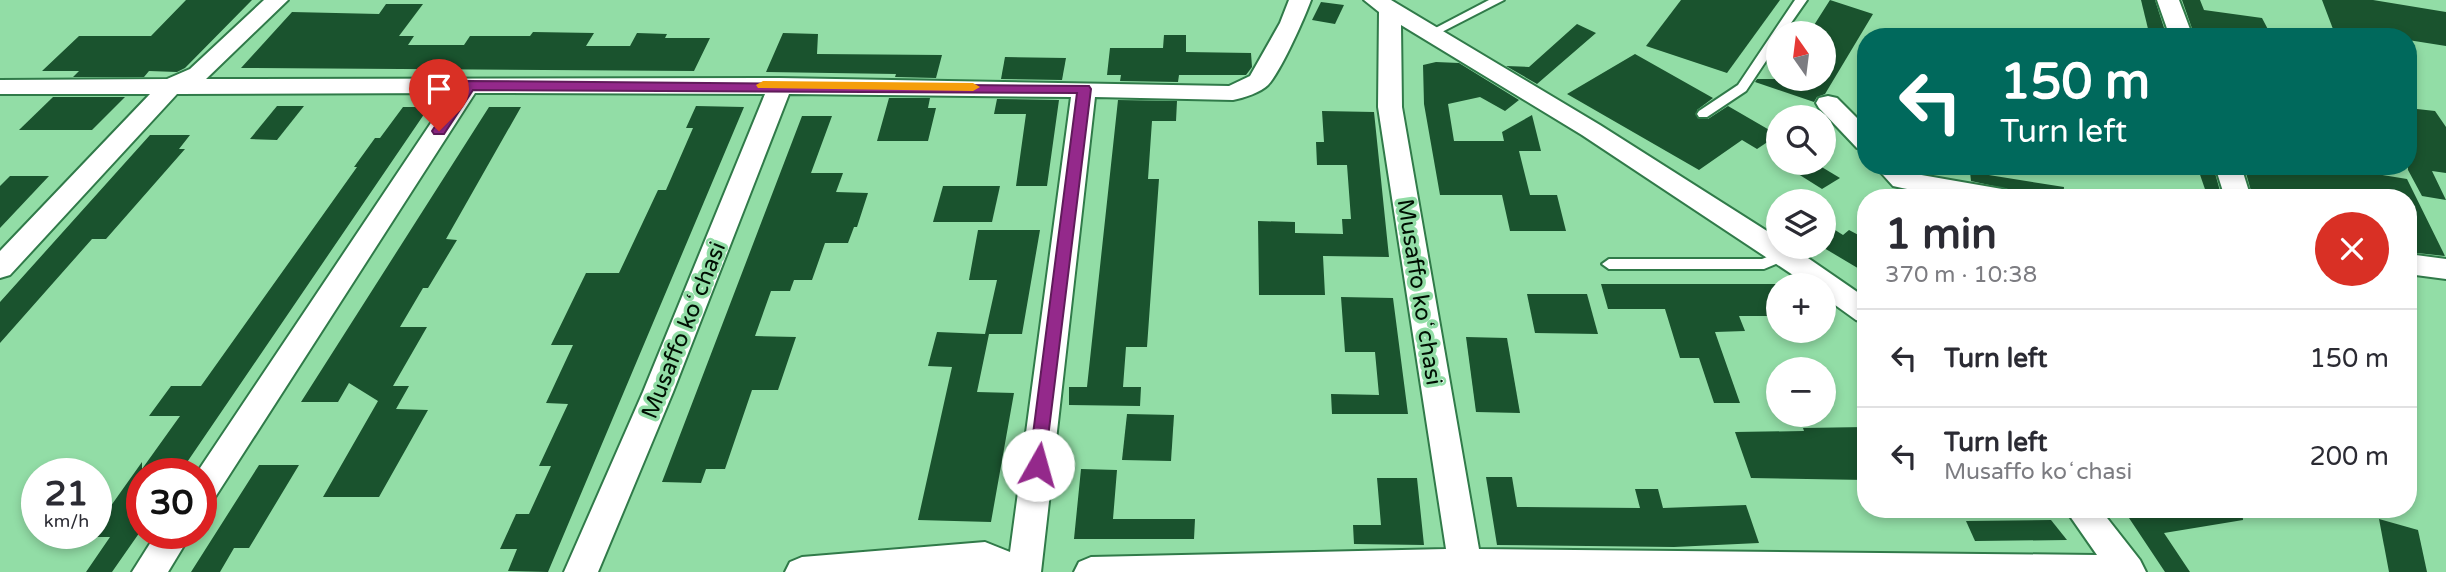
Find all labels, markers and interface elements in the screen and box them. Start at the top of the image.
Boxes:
north arrow [1766,21,1836,91]
map controls [1766,21,1836,427]
text: 150 m [2000,53,2150,112]
icon: left [1885,56,1976,147]
pin [409,59,469,131]
icon: arrive [420,70,458,108]
button: search [1766,105,1836,175]
text: Turn left [2000,113,2127,151]
button: layers [1766,189,1836,259]
street label: Musaffo koʻchasi [1390,197,1448,387]
text: 1 min [1885,209,1997,260]
button: close [2315,212,2389,286]
street label: Musaffo koʻchasi [636,238,732,423]
text: 370 m · 10:38 [1885,261,2037,289]
button: + [1766,273,1836,343]
icon: left [1885,339,1923,377]
text: Turn left [1944,343,2047,374]
text: 150 m [2309,343,2389,374]
button: − [1766,357,1836,427]
text: Turn left [1944,427,2047,458]
position arrow [1001,428,1075,502]
icon: left [1885,437,1923,475]
text: 200 m [2309,441,2389,472]
speed limit sign: 30 [126,458,217,549]
text: Musaffo koʻchasi [1944,458,2132,486]
text: 21 [45,473,88,515]
text: km/h [44,510,89,532]

